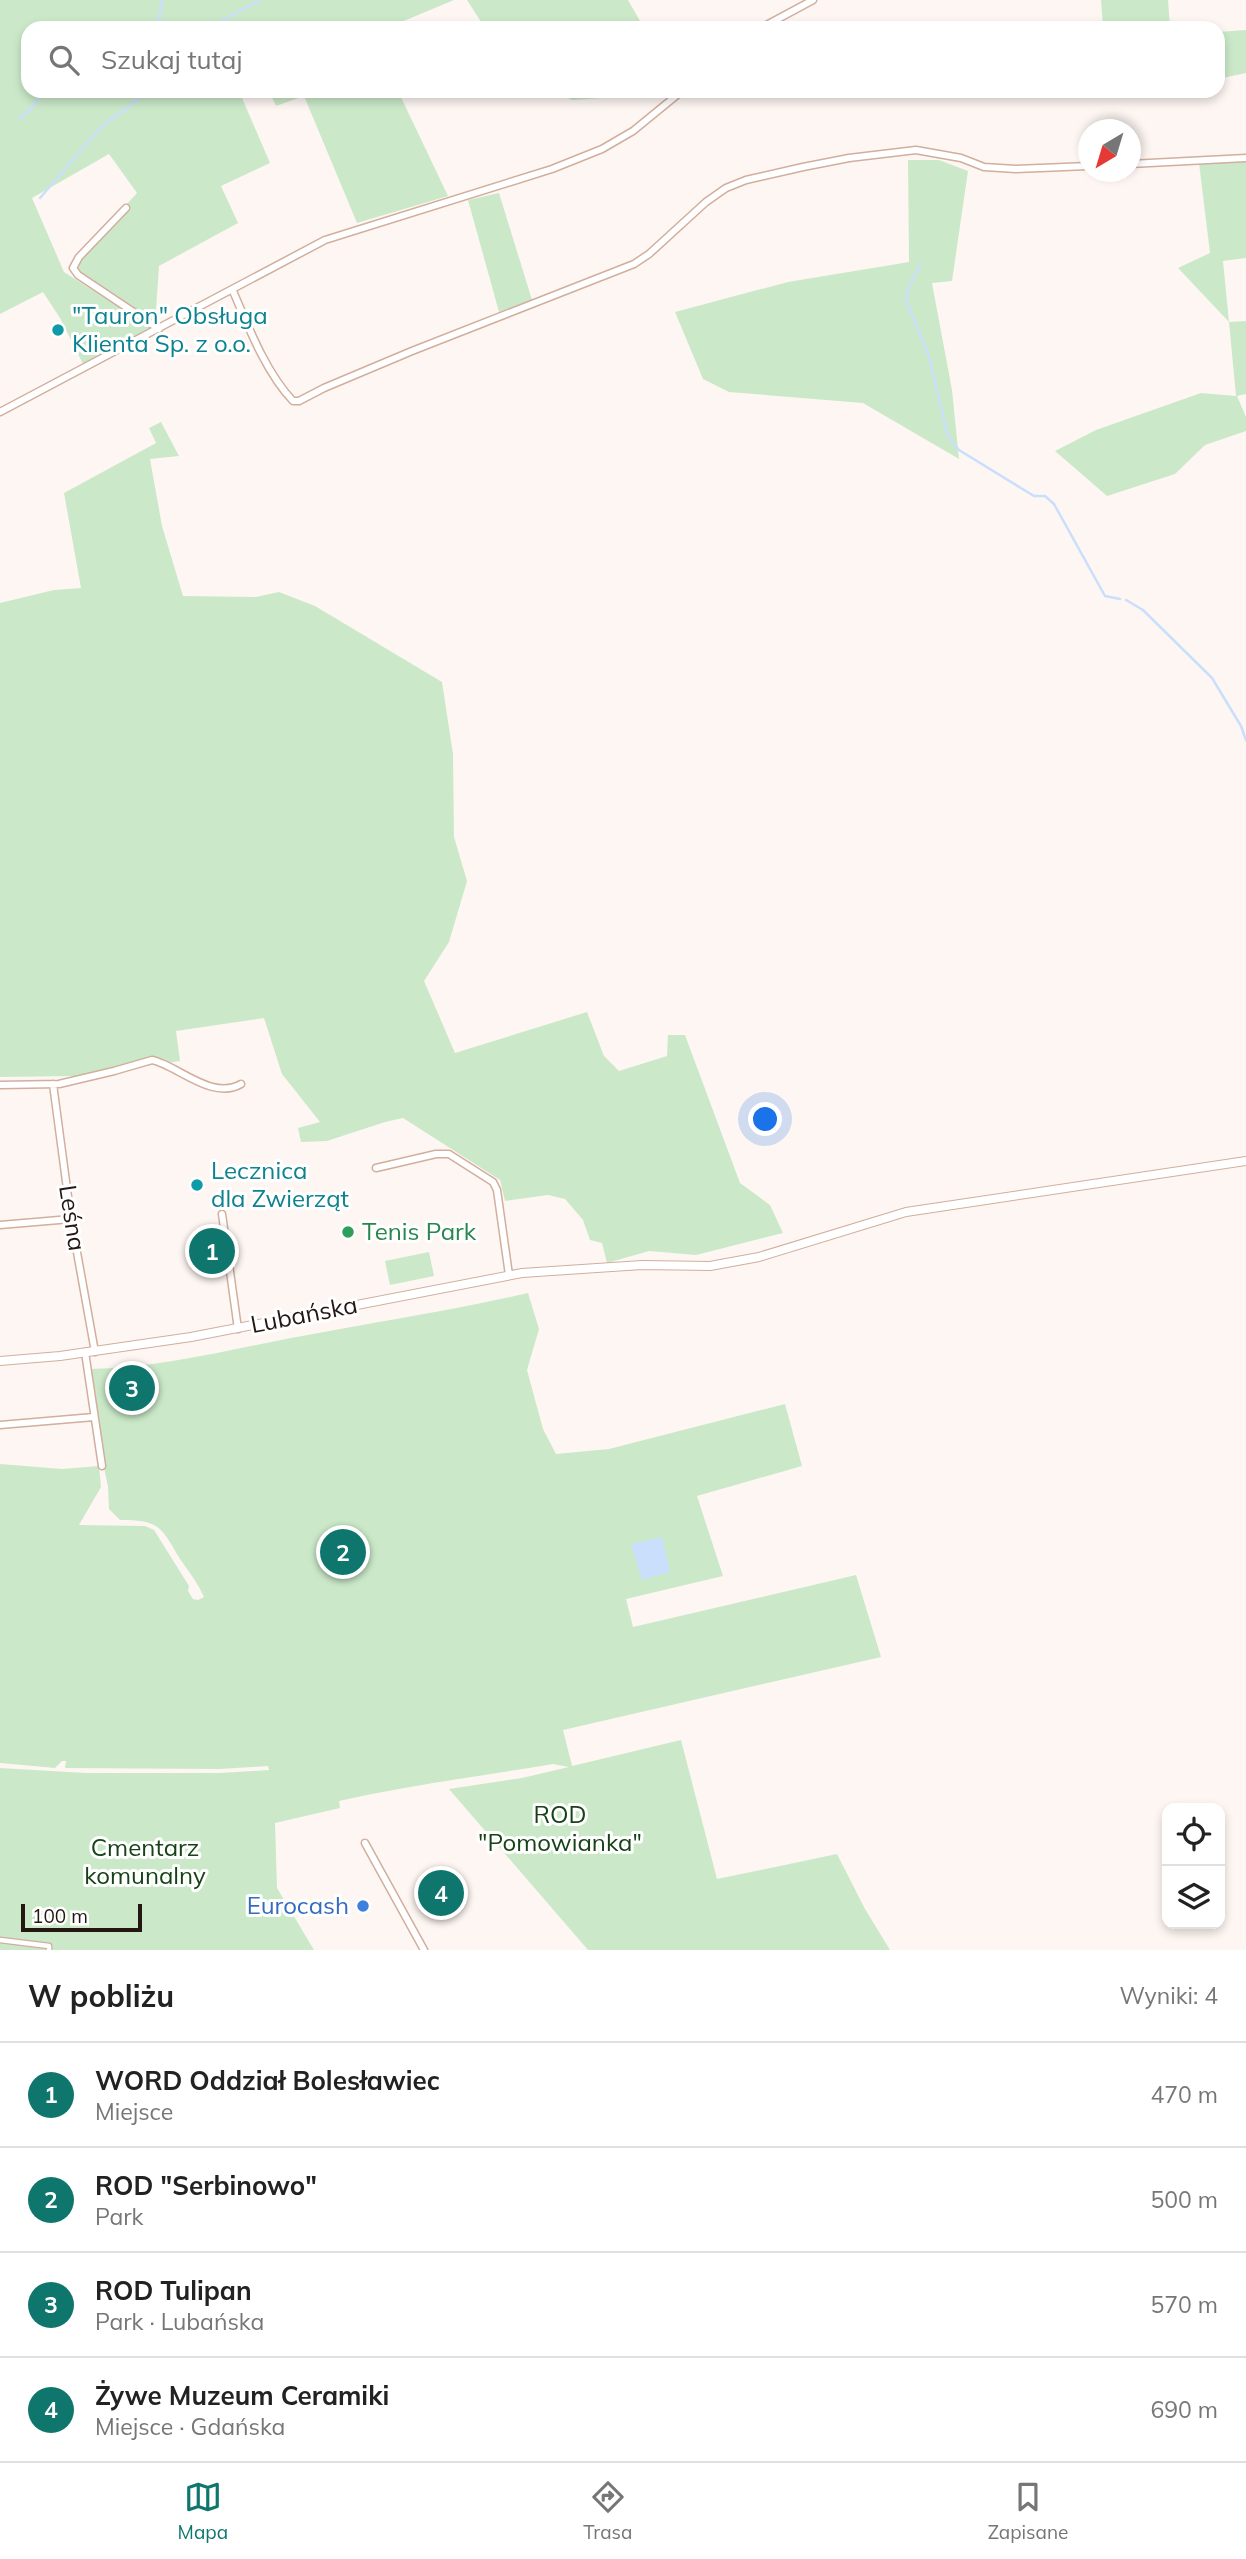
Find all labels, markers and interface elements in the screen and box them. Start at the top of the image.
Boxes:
search box [21,21,1225,98]
icon: search [45,41,83,79]
text: Szukaj tutaj [101,43,243,76]
north arrow [1078,119,1141,182]
place label: "Tauron" Obsługa Klienta Sp. z o.o. [72,300,268,358]
marker: "Tauron" Obsługa Klienta Sp. z o.o. [50,322,66,338]
your location [748,1102,782,1136]
place label: Lecznica dla Zwierząt [211,1155,349,1213]
marker: Lecznica dla Zwierząt [189,1177,205,1193]
street label: Leśna [53,1183,93,1253]
place label: Tenis Park [362,1216,477,1246]
marker: Tenis Park [340,1224,356,1240]
pin: 1 [189,1225,235,1277]
street label: Lubańska [248,1289,360,1339]
pin: 3 [109,1362,155,1414]
pin: 2 [320,1526,366,1578]
park label: ROD "Pomowianka" [478,1799,642,1857]
map controls [1162,1803,1225,1929]
button: locate [1162,1803,1225,1866]
park label: Cmentarz komunalny [84,1832,206,1890]
button: layers [1162,1866,1225,1929]
pin: 4 [418,1867,464,1919]
place label: Eurocash [247,1890,349,1920]
marker: Eurocash [355,1898,371,1914]
scale bar [21,1901,142,1933]
text: 100 m [32,1904,88,1928]
text: W pobliżu [28,1977,174,2015]
text: Wyniki: 4 [1120,1981,1218,2010]
text: WORD Oddział Bolesławiec [95,2064,440,2097]
text: 1 [44,2080,58,2109]
text: 470 m [1150,2080,1218,2109]
text: Miejsce [95,2097,173,2126]
text: ROD "Serbinowo" [95,2169,317,2202]
text: 2 [44,2185,58,2214]
text: 500 m [1150,2185,1218,2214]
text: Park [95,2202,143,2231]
text: ROD Tulipan [95,2274,252,2307]
text: 3 [44,2290,58,2319]
text: 570 m [1150,2290,1218,2319]
text: Park · Lubańska [95,2307,264,2336]
text: Żywe Muzeum Ceramiki [95,2379,389,2412]
text: 4 [44,2395,58,2424]
text: 690 m [1150,2395,1218,2424]
text: Miejsce · Gdańska [95,2412,285,2441]
tab: Mapa [178,2478,228,2544]
tab: Trasa [583,2478,632,2544]
tab: Zapisane [988,2478,1068,2544]

